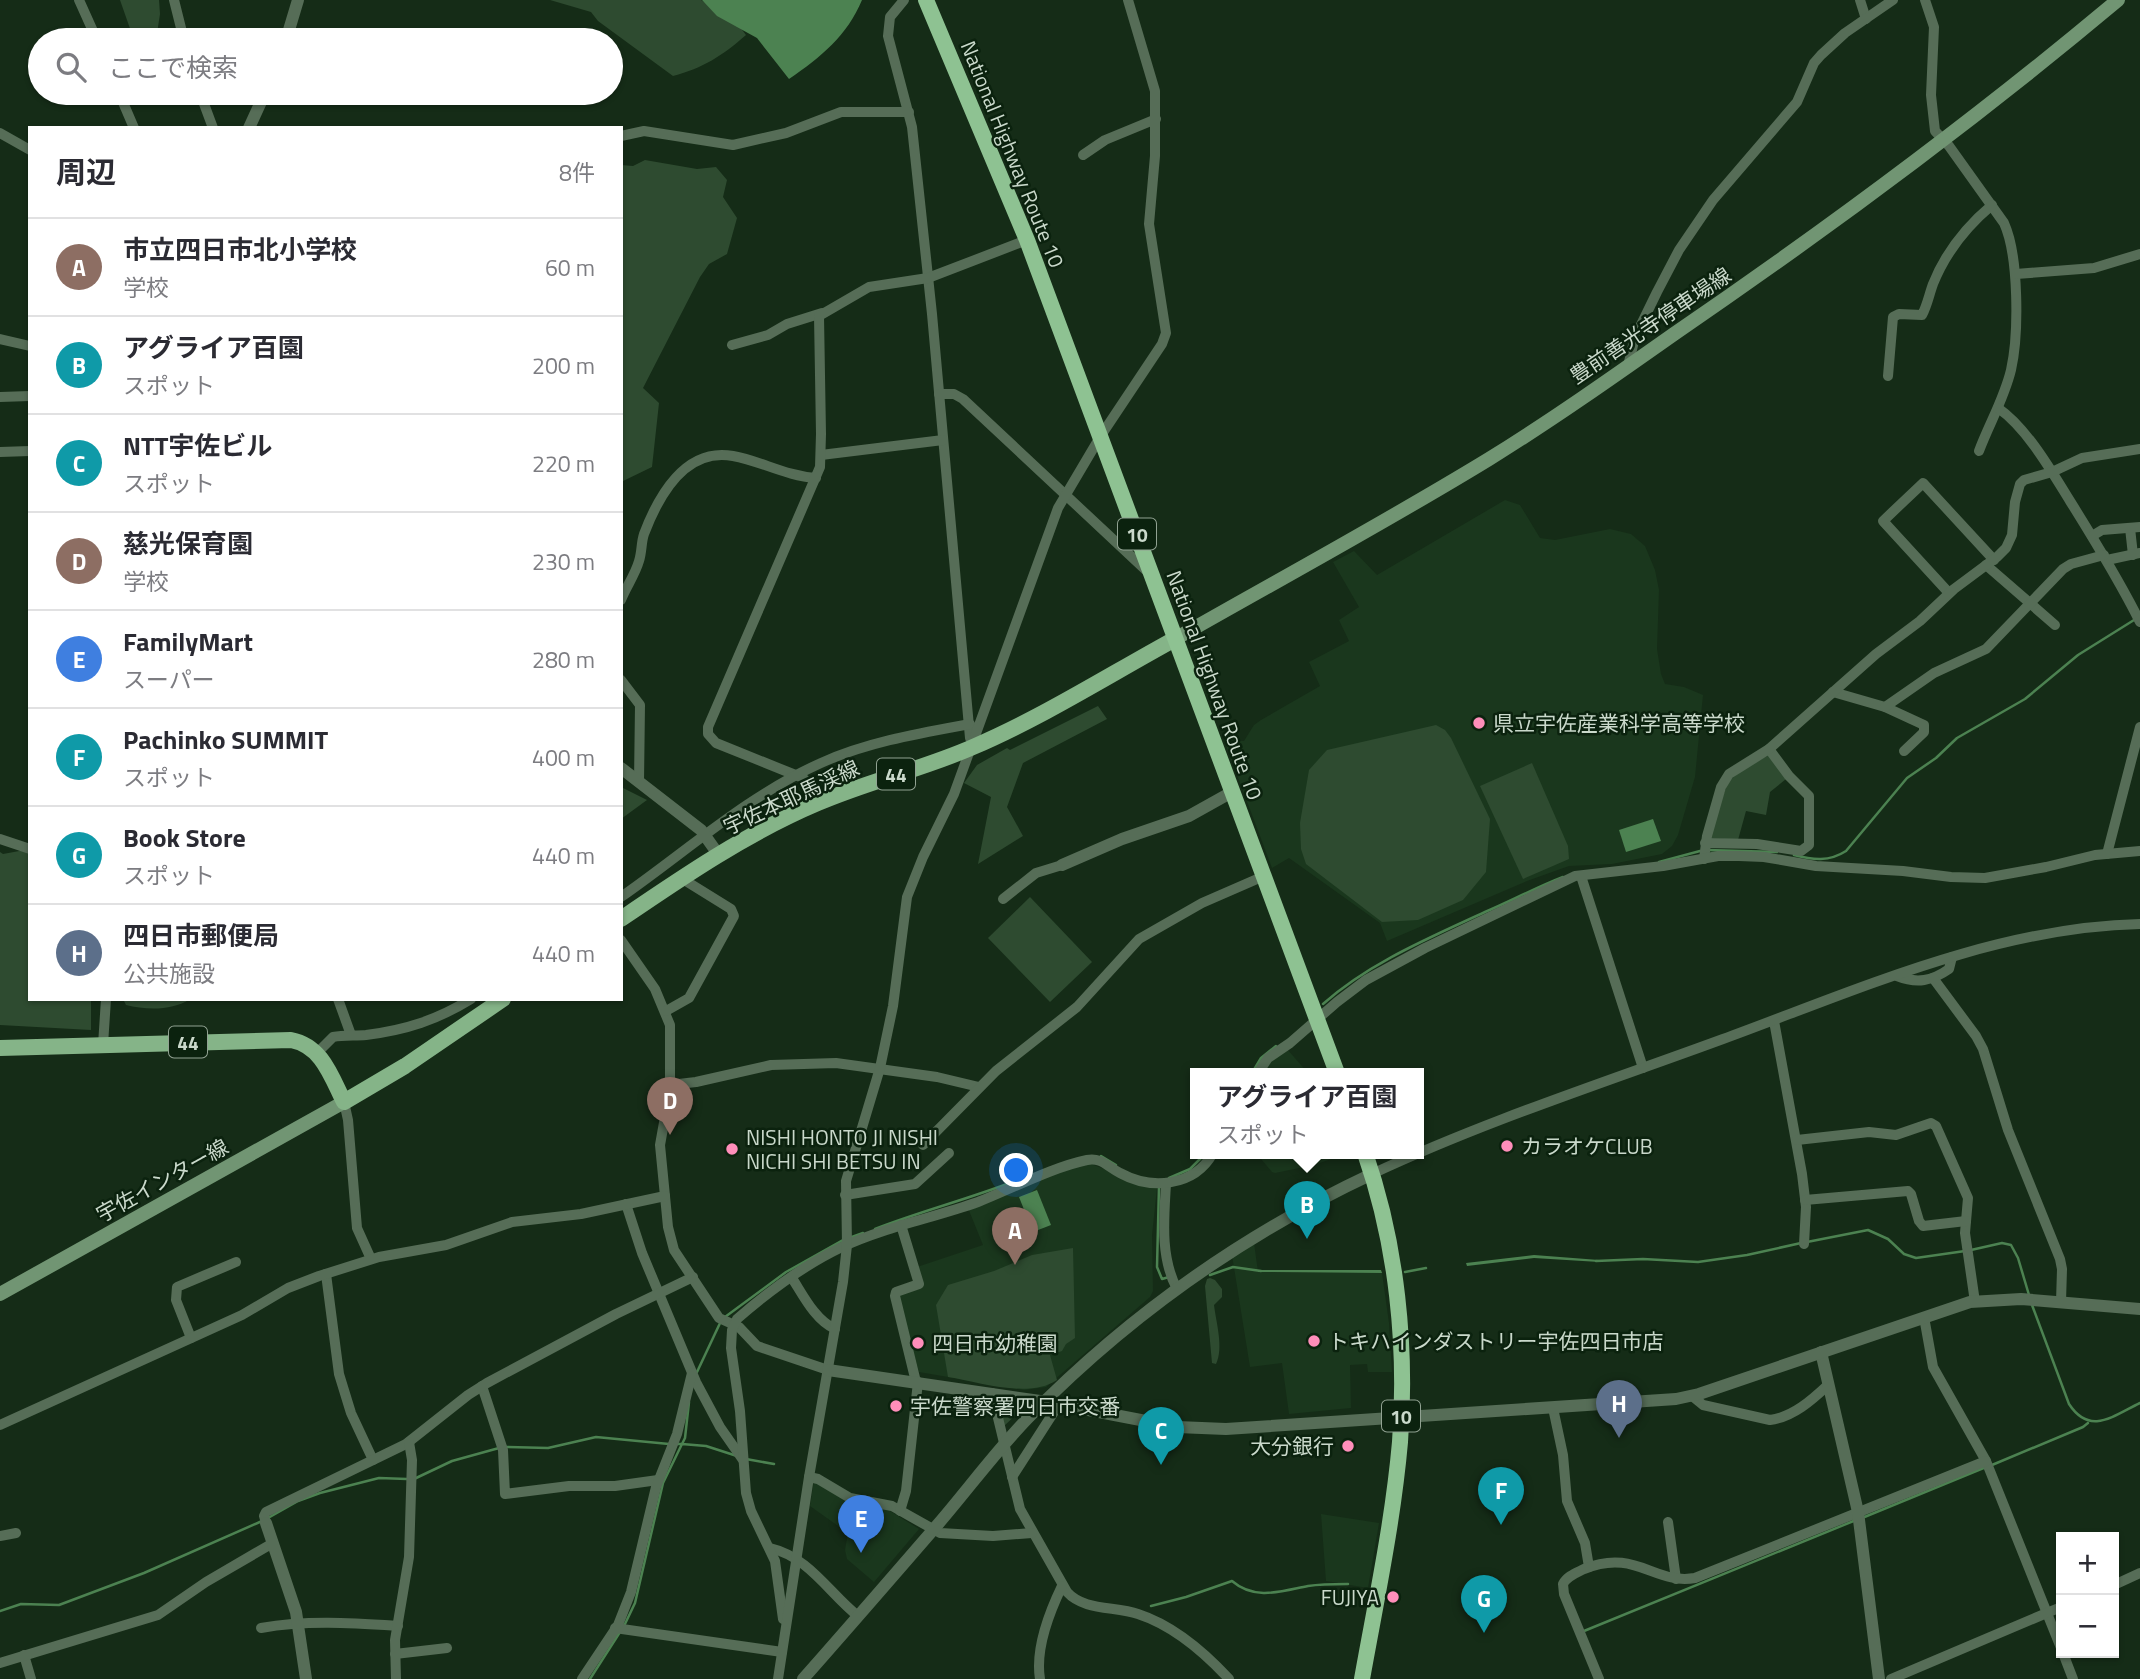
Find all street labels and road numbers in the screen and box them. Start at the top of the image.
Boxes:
street label: National Highway Route 10 [953,36,1073,272]
street label: 豊前善光寺停車場線 [1563,259,1737,391]
road number: 10 [1118,519,1156,550]
street label: National Highway Route 10 [1159,566,1271,804]
street label: 宇佐本耶馬渓線 [718,751,864,843]
road number: 44 [877,758,915,790]
road number: 44 [169,1026,207,1058]
street label: 宇佐インター線 [90,1130,234,1230]
road number: 10 [1382,1400,1420,1432]

